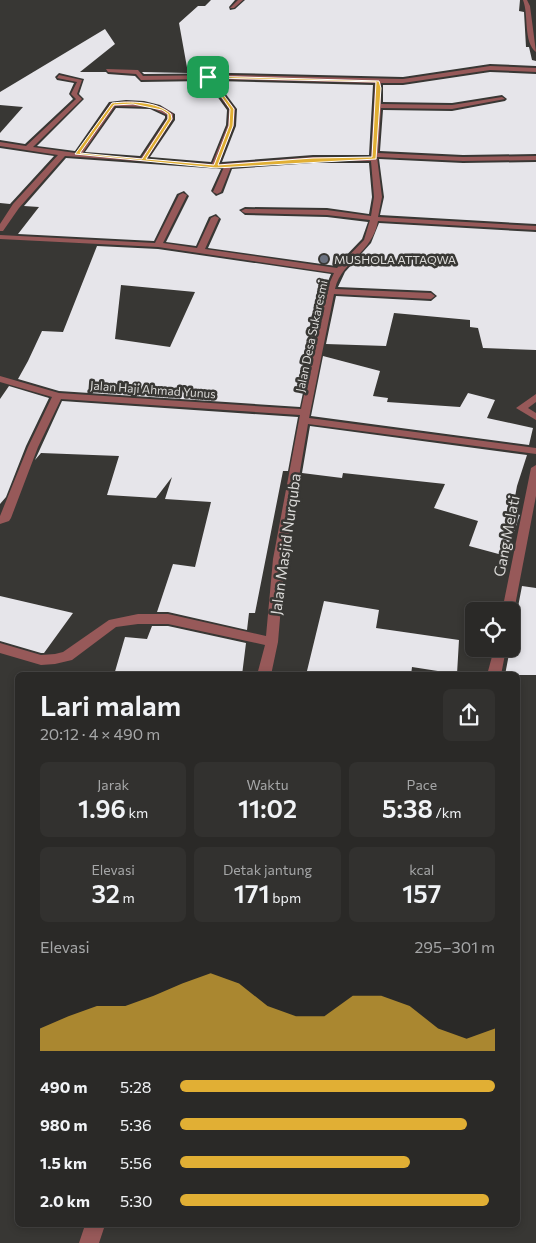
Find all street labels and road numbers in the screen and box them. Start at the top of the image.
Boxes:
street label: Jalan Desa Sukaresmi [292,279,331,393]
street label: Jalan Haji Ahmad Yunus [90,378,216,401]
street label: Jalan Masjid Nurquba [266,472,304,616]
street label: Gang Melati [489,494,523,578]

